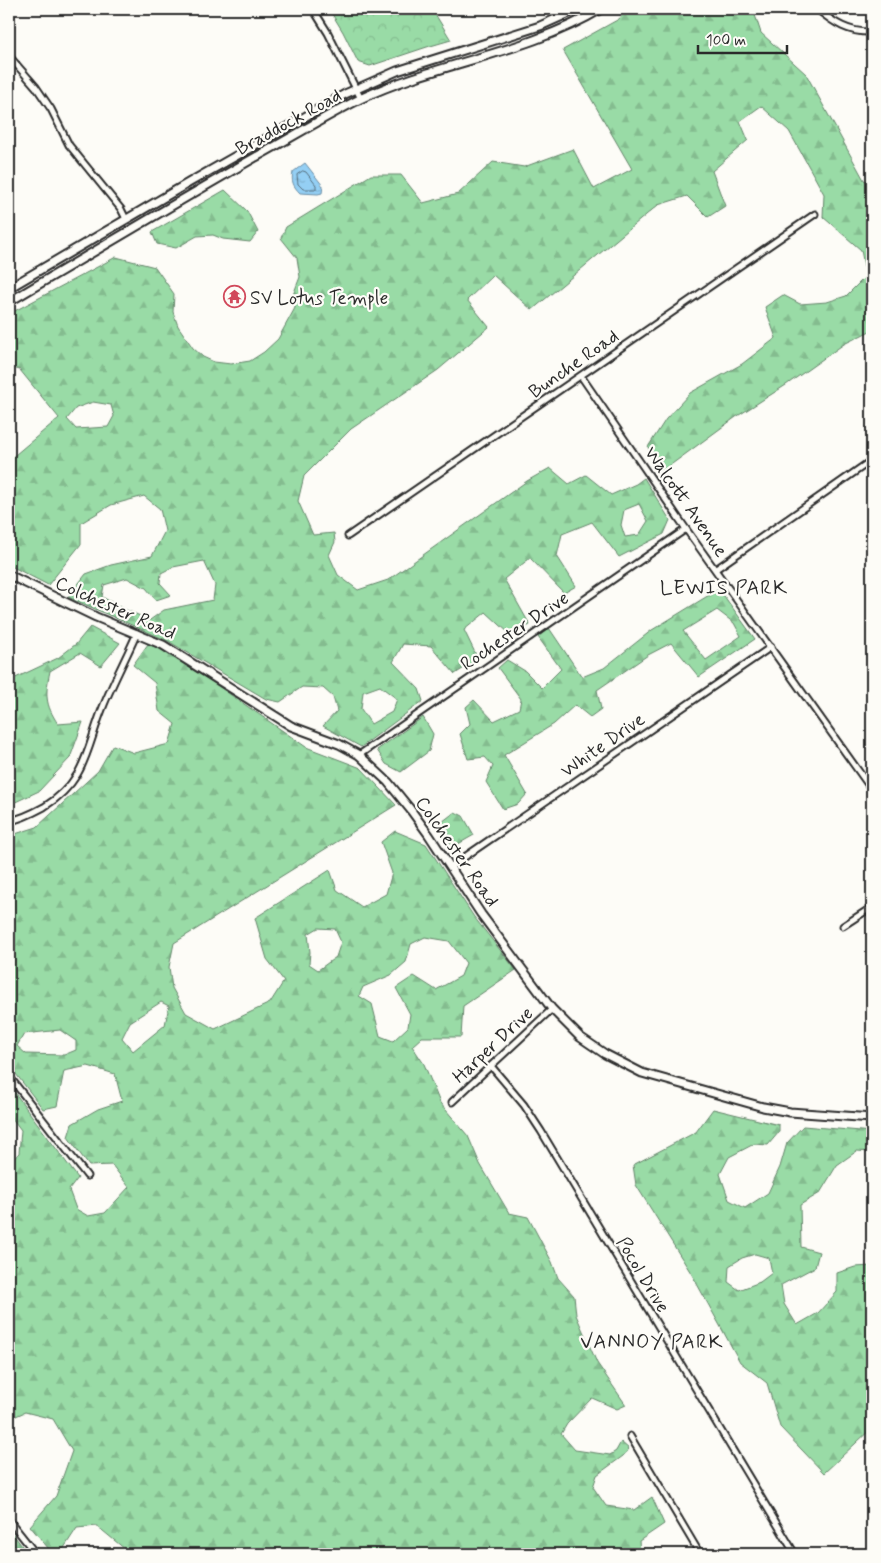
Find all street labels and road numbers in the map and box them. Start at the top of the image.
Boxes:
street label: Braddock Road [231,83,346,162]
street label: Bunche Road [524,324,624,404]
street label: Walcott Avenue [638,442,733,562]
street label: Colchester Road [51,571,180,646]
street label: Rochester Drive [456,586,574,677]
street label: White Drive [556,707,650,783]
street label: Colchester Road [409,792,504,912]
street label: Harper Drive [447,1001,539,1089]
street label: Pocol Drive [610,1232,675,1317]

